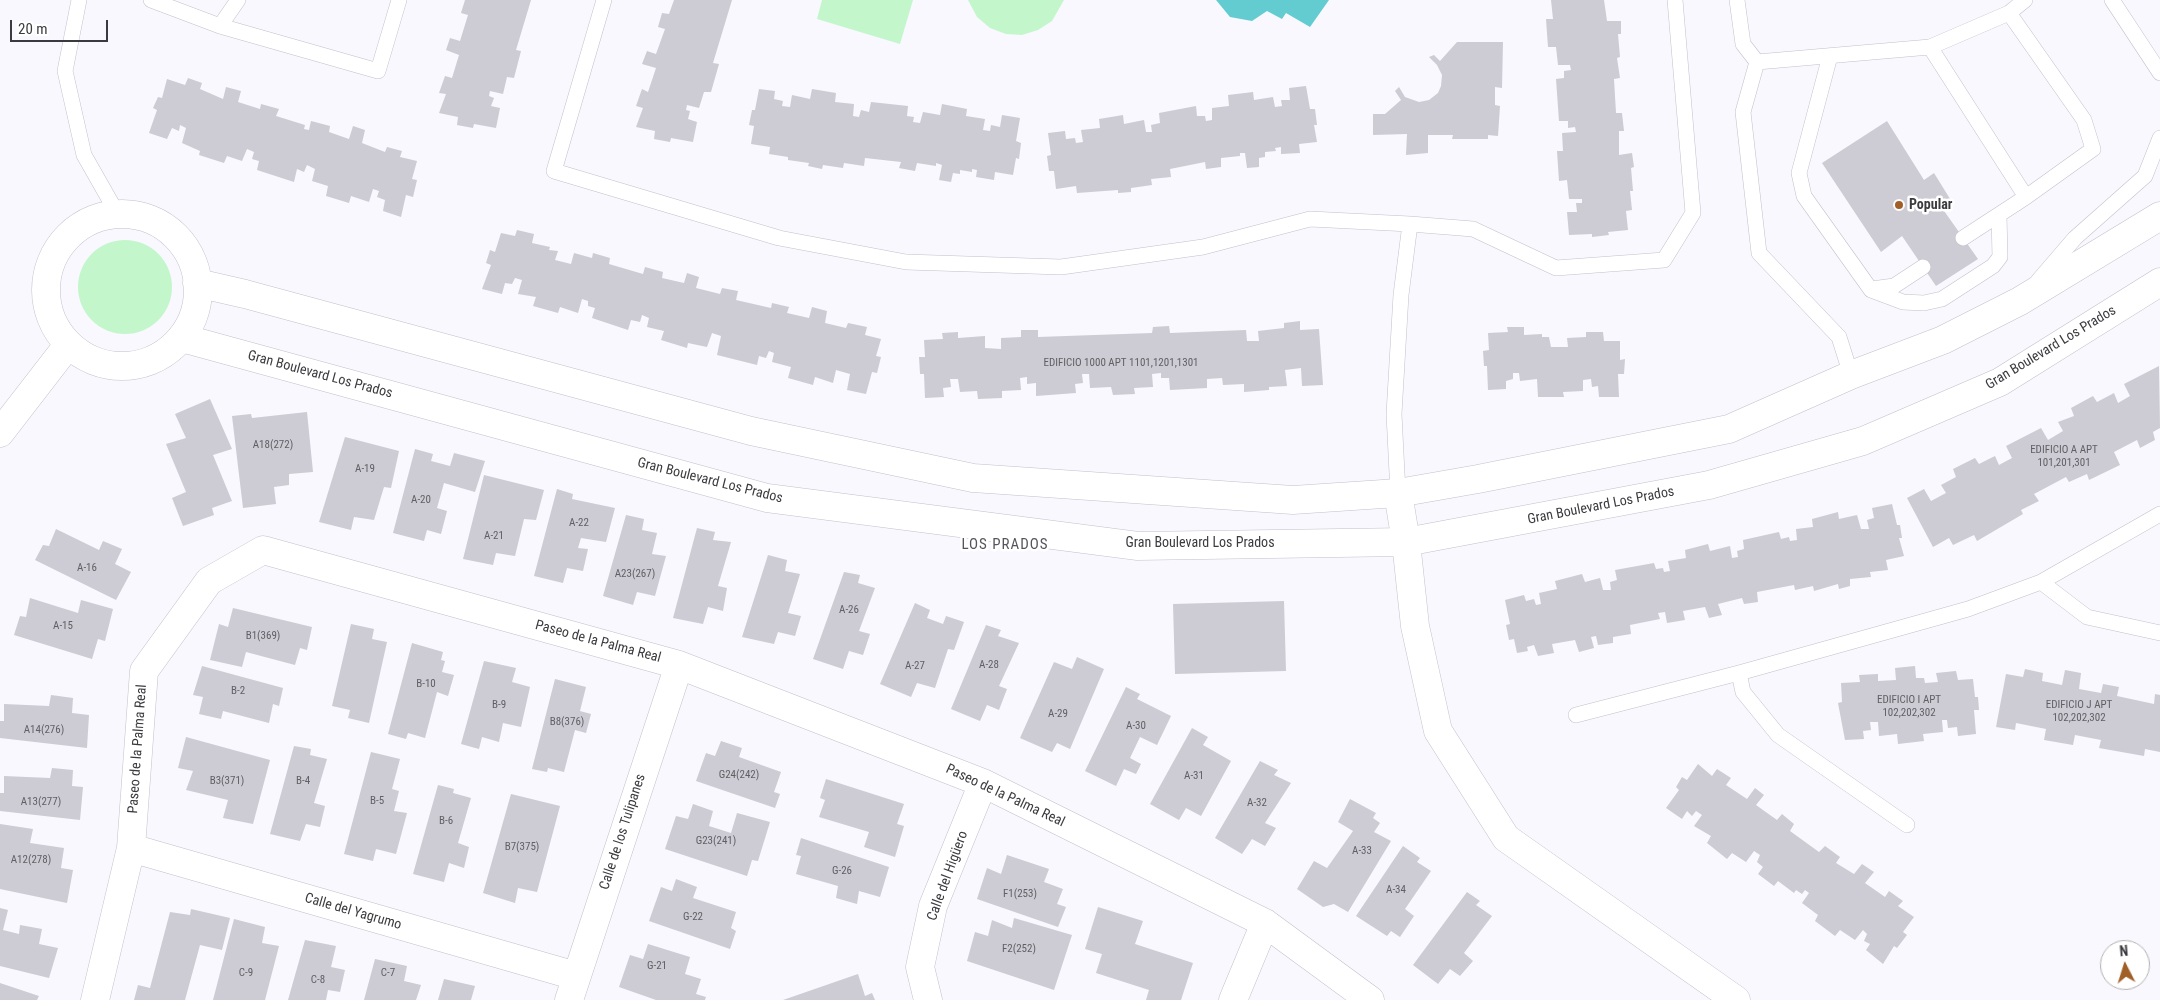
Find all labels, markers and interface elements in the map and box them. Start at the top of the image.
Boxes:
scale bar [12,10,110,42]
text: 20 m [18,20,48,38]
place label: Popular [1909,197,1952,213]
marker: Popular [1893,199,1905,211]
street label: Gran Boulevard Los Prados [1983,302,2119,394]
street label: Gran Boulevard Los Prados [246,348,394,402]
house number: EDIFICIO 1000 APT 1101,1201,1301 [1043,356,1199,370]
house number: A18(272) [253,438,293,452]
house number: EDIFICIO A APT 101,201,301 [2030,443,2098,469]
street label: Gran Boulevard Los Prados [636,455,784,507]
house number: A-19 [355,462,375,476]
street label: Gran Boulevard Los Prados [1526,484,1676,528]
house number: A-20 [411,493,431,507]
house number: A-22 [569,516,589,530]
house number: A-21 [484,529,504,543]
street label: Gran Boulevard Los Prados [1125,535,1275,551]
district label: LOS PRADOS [960,536,1050,554]
house number: A-16 [77,561,97,575]
house number: A23(267) [615,567,655,581]
house number: A-26 [839,603,859,617]
street label: Paseo de la Palma Real [533,617,663,667]
house number: A-15 [53,619,73,633]
house number: B1(369) [246,629,280,643]
house number: A-28 [979,658,999,672]
house number: A-27 [905,659,925,673]
house number: B-10 [416,677,436,691]
street label: Paseo de la Palma Real [125,684,151,814]
house number: B-2 [231,684,245,698]
house number: EDIFICIO I APT 102,202,302 [1877,693,1941,719]
house number: B-9 [492,698,506,712]
house number: EDIFICIO J APT 102,202,302 [2046,698,2112,724]
house number: A-29 [1048,707,1068,721]
house number: B8(376) [550,715,584,729]
house number: A-30 [1126,719,1146,733]
house number: A14(276) [24,723,64,737]
street label: Paseo de la Palma Real [943,761,1067,831]
house number: G24(242) [719,768,759,782]
house number: A-31 [1184,769,1204,783]
street label: Calle de los Tulipanes [596,772,650,892]
house number: B3(371) [210,774,244,788]
house number: B-4 [296,774,310,788]
house number: B-5 [370,794,384,808]
house number: A13(277) [21,795,61,809]
house number: A-32 [1247,796,1267,810]
house number: B-6 [439,814,453,828]
street label: Calle del Higüero [924,829,972,923]
house number: G23(241) [696,834,736,848]
house number: B7(375) [505,840,539,854]
house number: A-33 [1352,844,1372,858]
house number: A12(278) [11,853,51,867]
house number: G-26 [832,864,852,878]
house number: A-34 [1386,883,1406,897]
house number: F1(253) [1003,887,1037,901]
street label: Calle del Yagrumo [303,890,403,934]
house number: G-22 [683,910,703,924]
north arrow [2100,940,2150,990]
house number: F2(252) [1002,942,1036,956]
text: N [2119,943,2129,959]
house number: G-21 [647,959,667,973]
house number: C-9 [239,966,253,980]
house number: C-7 [381,966,395,980]
house number: C-8 [311,973,325,987]

